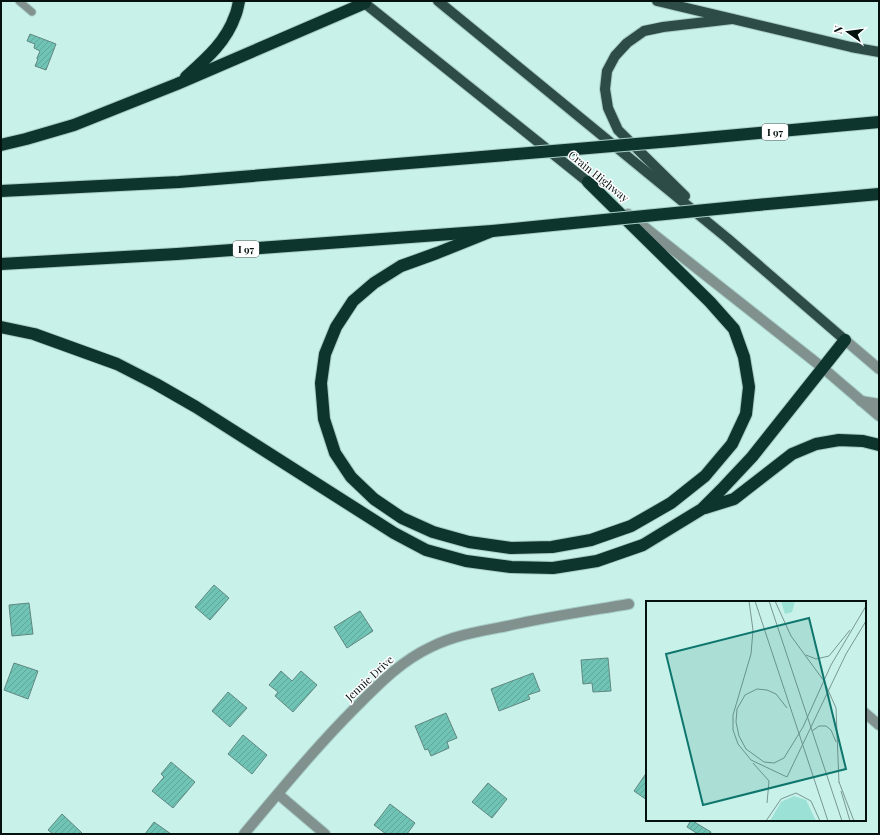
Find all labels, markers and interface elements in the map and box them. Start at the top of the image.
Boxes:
north arrow [828,12,868,52]
text: N [830,24,846,35]
road number: I 97 [762,124,788,140]
street label: Crain Highway [566,147,633,205]
road number: I 97 [233,241,259,257]
inset map [646,601,866,821]
street label: Jennie Drive [341,652,397,705]

